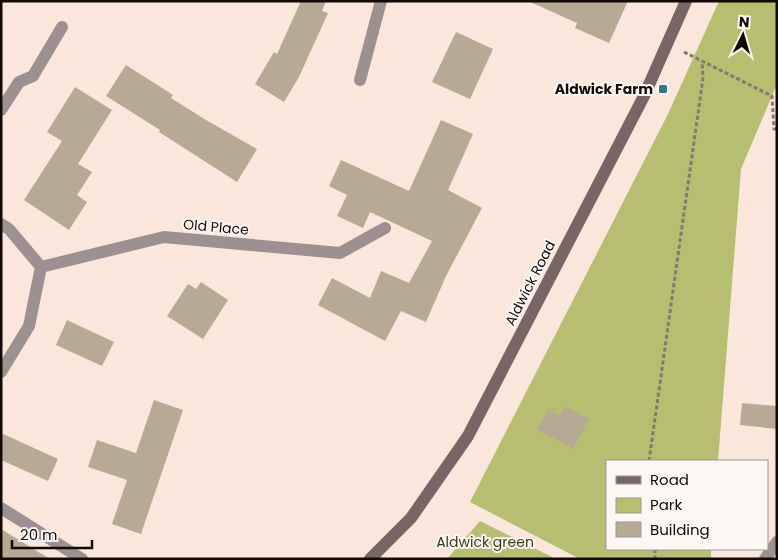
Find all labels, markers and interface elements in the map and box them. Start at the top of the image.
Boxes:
north arrow [718,10,768,60]
text: N [738,12,750,32]
place label: Aldwick Farm [555,79,653,99]
marker: Aldwick Farm [657,83,669,95]
street label: Old Place [182,214,250,240]
street label: Aldwick Road [500,237,560,329]
legend [606,460,768,550]
text: Road [650,469,689,490]
text: Park [650,494,682,515]
scale bar [12,518,92,550]
text: Building [650,519,710,540]
text: 20 m [20,524,58,545]
park label: Aldwick green [436,532,534,552]

